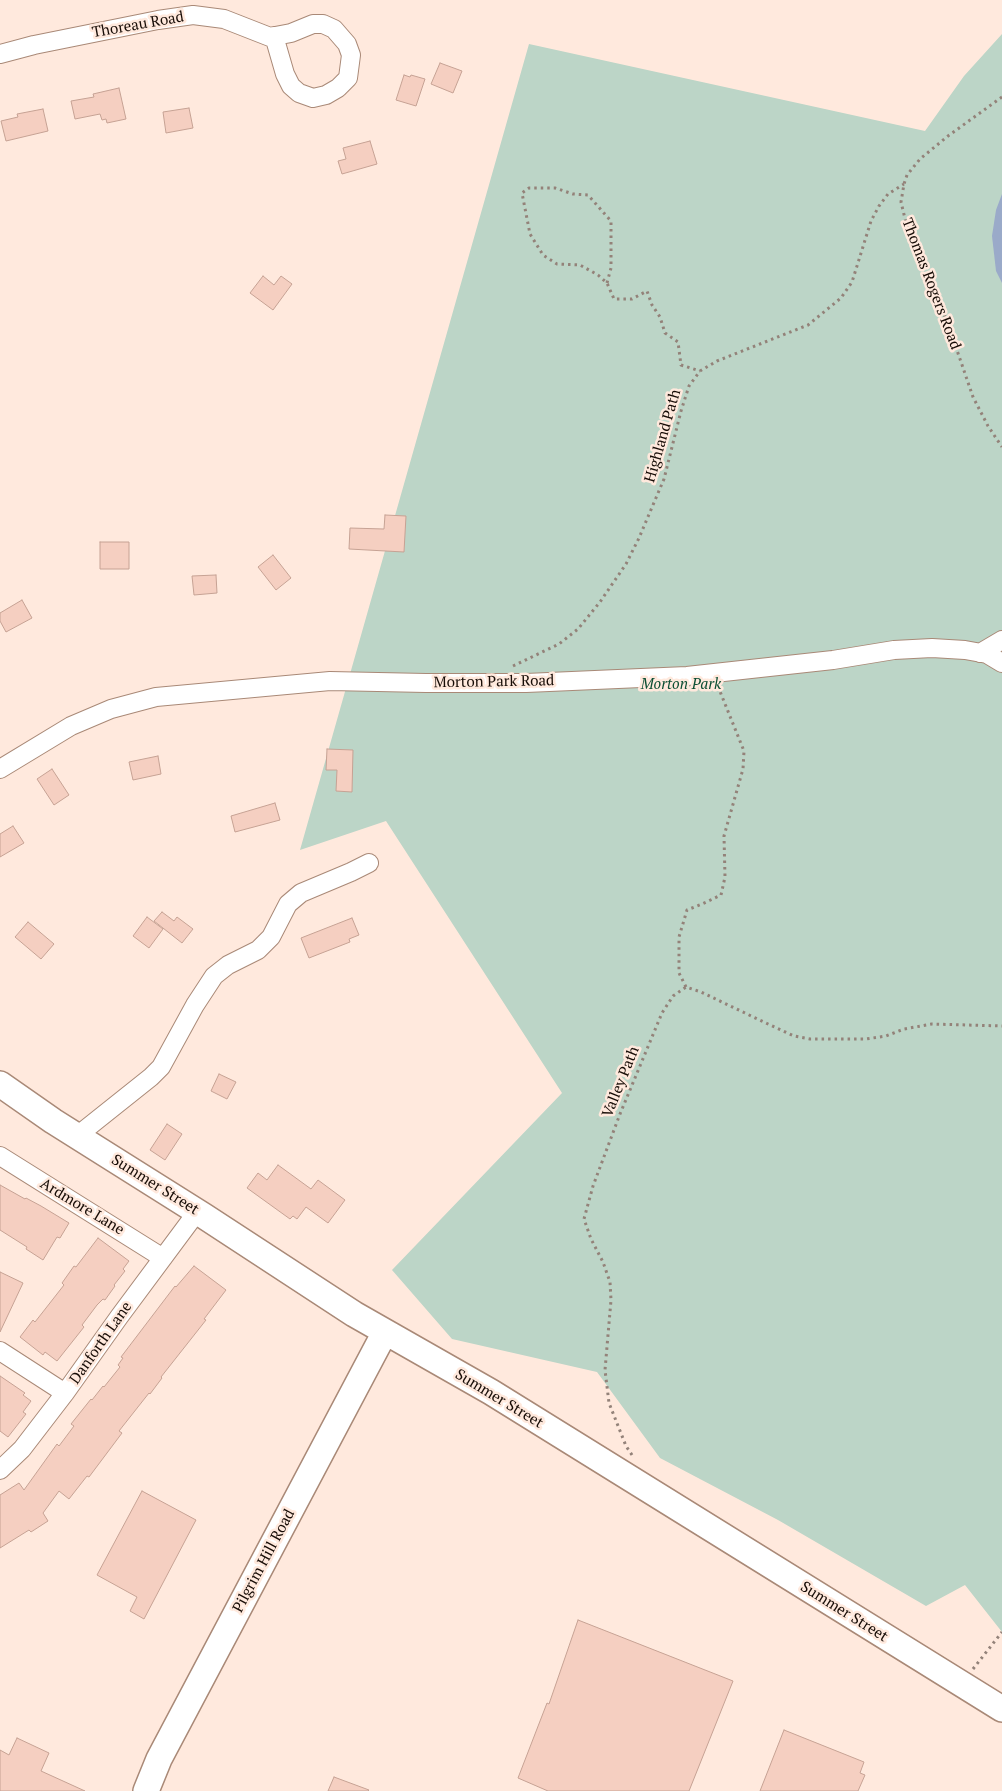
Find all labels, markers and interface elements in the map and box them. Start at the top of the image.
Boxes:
street label: Thoreau Road [91,8,185,42]
street label: Thomas Rogers Road [898,216,964,352]
street label: Highland Path [641,387,685,485]
street label: Morton Park Road [434,672,554,692]
park label: Morton Park [641,676,721,694]
street label: Valley Path [599,1044,643,1120]
street label: Summer Street [108,1151,202,1219]
street label: Ardmore Lane [37,1175,127,1239]
street label: Danforth Lane [66,1298,136,1388]
street label: Summer Street [452,1366,546,1432]
street label: Pilgrim Hill Road [229,1506,299,1616]
street label: Summer Street [797,1578,891,1646]

